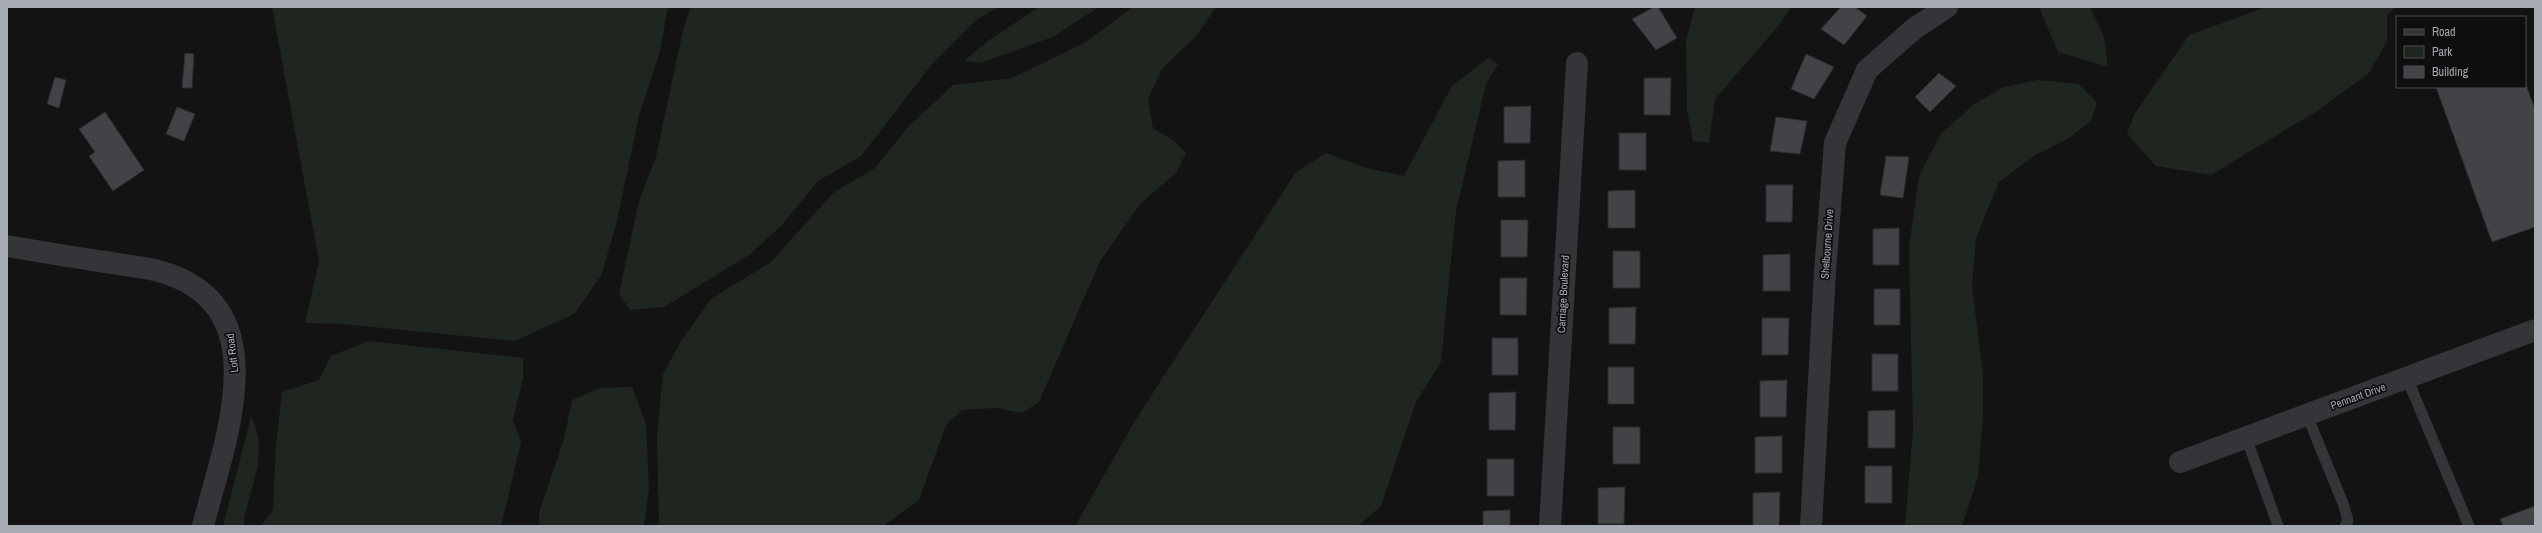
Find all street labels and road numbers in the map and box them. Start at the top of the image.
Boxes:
street label: Shelbourne Drive [1818,208,1836,280]
street label: Carriage Boulevard [1554,255,1572,333]
street label: Lott Road [223,333,241,373]
street label: Pennant Drive [2329,380,2387,412]

